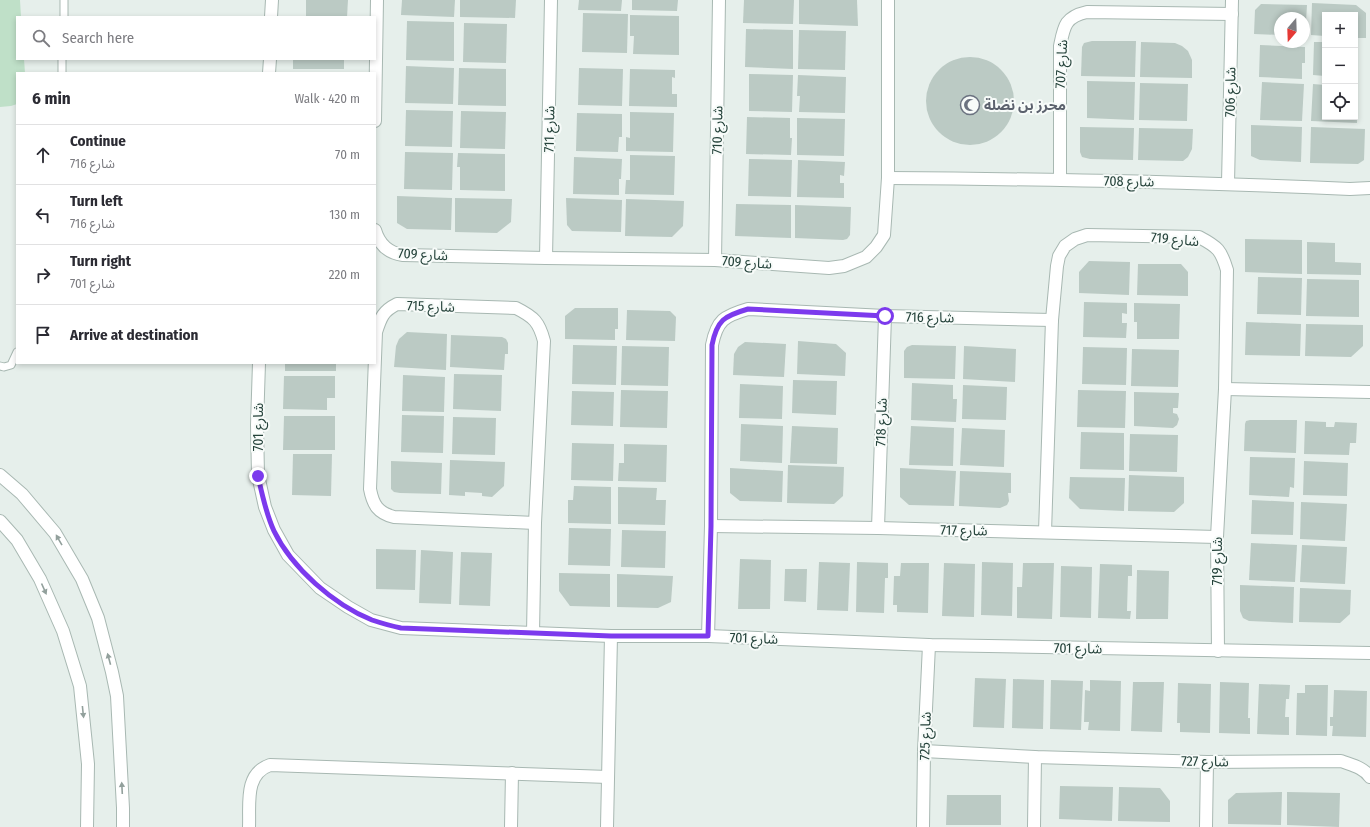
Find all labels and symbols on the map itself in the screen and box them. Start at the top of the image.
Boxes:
north arrow [1274,12,1310,48]
street label: شارع 707 [1052,39,1073,89]
street label: شارع 706 [1222,67,1241,117]
mosque icon: محرز بن نضلة [959,94,981,116]
place label: محرز بن نضلة [984,97,1066,114]
street label: شارع 711 [541,105,560,153]
street label: شارع 710 [709,105,728,155]
street label: شارع 708 [1104,173,1154,192]
street label: شارع 719 [1150,229,1200,252]
street label: شارع 709 [397,245,448,266]
street label: شارع 709 [721,252,773,275]
street label: شارع 715 [407,297,455,318]
route start [876,307,894,325]
street label: شارع 716 [906,309,954,328]
street label: شارع 718 [872,397,893,447]
street label: شارع 701 [250,403,269,451]
route end [249,467,267,485]
street label: شارع 717 [940,522,988,541]
one-way arrow [56,534,63,546]
street label: شارع 719 [1209,537,1228,585]
one-way arrow [41,583,47,594]
street label: شارع 701 [729,629,779,650]
street label: شارع 701 [1054,640,1102,659]
one-way arrow [106,653,112,665]
one-way arrow [79,706,86,718]
street label: شارع 725 [916,711,937,761]
street label: شارع 727 [1181,753,1229,772]
one-way arrow [119,782,126,794]

